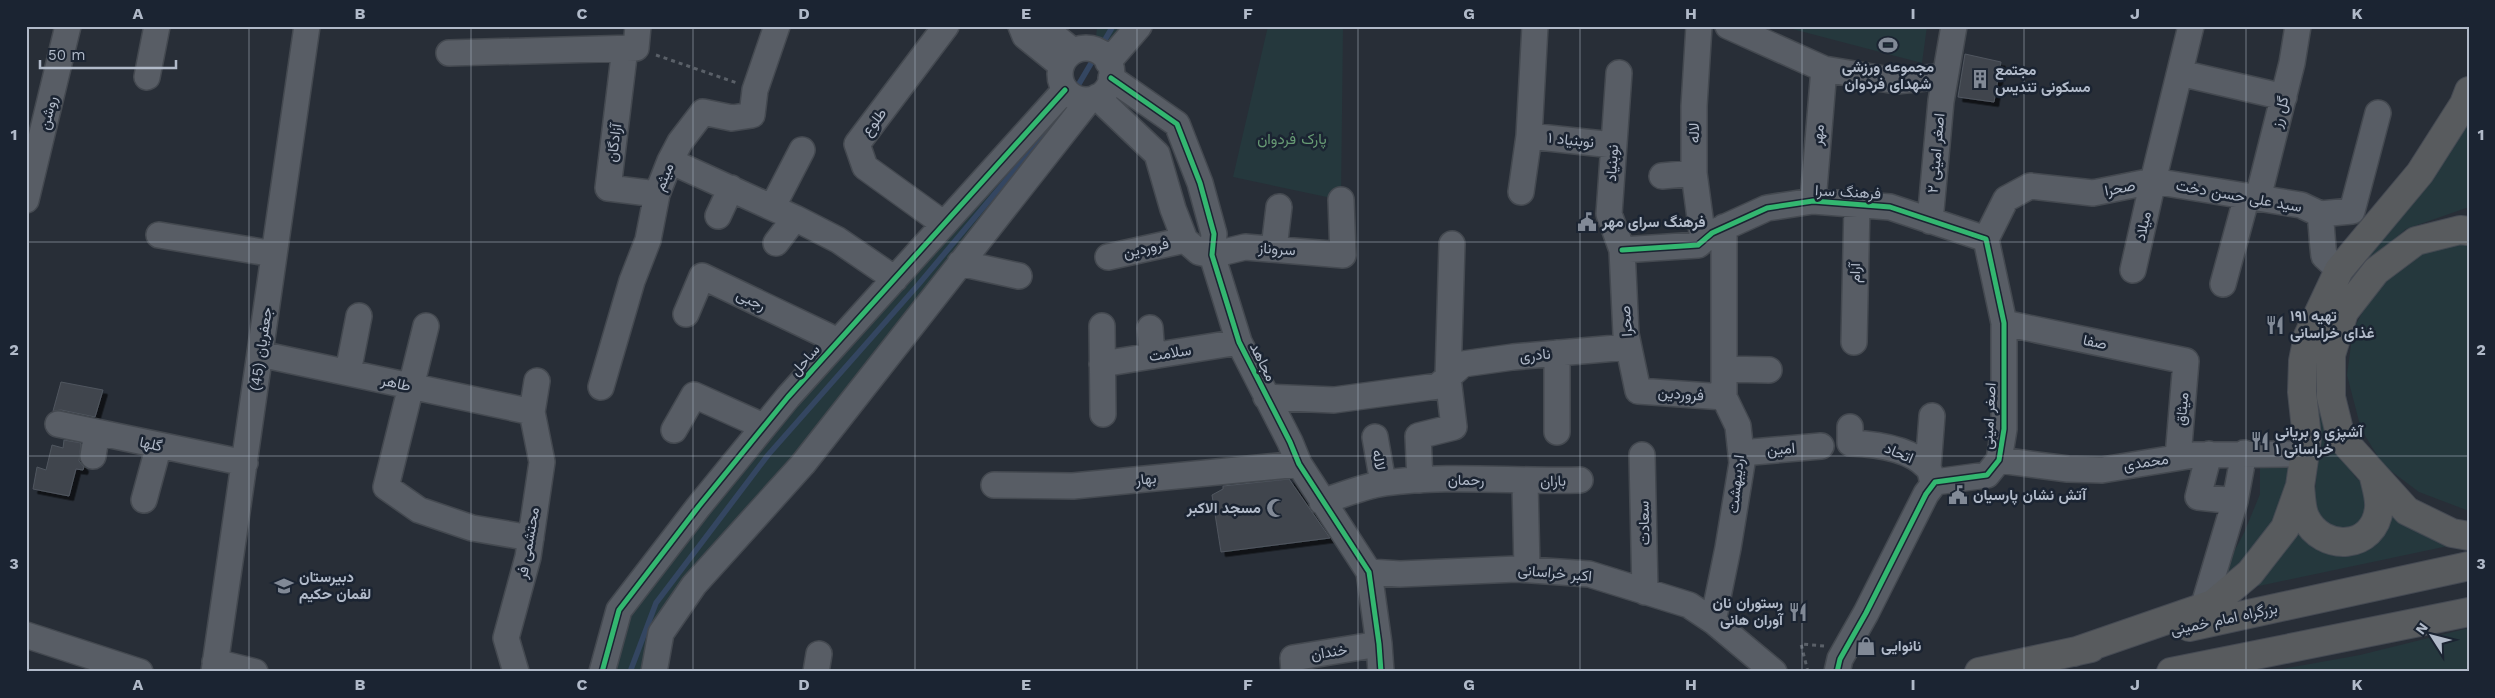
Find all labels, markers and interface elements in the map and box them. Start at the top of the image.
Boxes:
text: A [133,4,144,23]
text: B [355,4,366,23]
text: C [577,4,588,23]
text: D [798,4,810,23]
text: E [1021,4,1031,23]
text: F [1243,4,1253,23]
text: G [1463,4,1475,23]
text: H [1685,4,1697,23]
text: I [1910,4,1916,23]
text: J [2130,4,2140,23]
text: K [2351,4,2363,23]
sports icon: مجموعه ورزشی شهدای فردوان [1877,34,1899,56]
scale bar [40,38,176,70]
text: 50 m [48,46,85,64]
place label: مجموعه ورزشی شهدای فردوان [1842,58,1934,93]
place label: مجتمع مسکونی تندیس [1995,61,2091,96]
building icon: مجتمع مسکونی تندیس [1969,68,1991,90]
street label: روشن [35,94,62,132]
street label: گل رز [2267,94,2293,131]
street label: طلوع [858,104,892,141]
street label: ۲ اصغر امینی [1924,112,1949,194]
street label: آزادگان [603,121,625,163]
street label: لاله [1685,123,1703,143]
street label: مهر [1808,124,1828,147]
text: 1 [11,125,17,144]
text: 1 [2478,125,2484,144]
street label: نوبنیاد ۱ [1547,129,1595,151]
park label: پارک فردوان [1257,130,1327,149]
street label: نوبنیاد [1602,144,1622,182]
street label: میثم [651,161,678,194]
street label: صحرا [2103,176,2137,200]
street label: سید علی حسن دخت [2174,176,2304,217]
street label: فرهنگ سرا [1814,181,1882,203]
street label: میلاد [2131,210,2155,242]
public building icon: فرهنگ سرای مهر [1576,211,1598,233]
place label: فرهنگ سرای مهر [1601,213,1705,231]
street label: فروردین [1121,234,1171,263]
street label: سروناز [1257,239,1296,259]
street label: آرام [1846,261,1865,283]
street label: رجبی [733,285,769,315]
street label: صحرا [1616,305,1636,337]
street label: جعفریان (45) [246,306,276,392]
place label: ۱۹۱ تهیه غذای خراسانی [2290,307,2375,342]
restaurant icon: ۱۹۱ تهیه غذای خراسانی [2264,314,2286,336]
street label: صفا [2081,331,2109,353]
text: 2 [9,340,19,359]
street label: مجاهد [1246,340,1280,384]
text: 2 [2476,340,2486,359]
street label: ساحل [786,341,824,379]
street label: سلامت [1147,341,1193,365]
street label: نادری [1519,345,1551,366]
street label: طاهر [379,371,413,395]
street label: اصغر امینی [1978,382,2001,450]
street label: فروردین [1657,383,1705,406]
street label: میثاق [2172,392,2192,426]
place label: آشپزی و بریانی خراسانی ۱ [2275,423,2364,458]
restaurant icon: آشپزی و بریانی خراسانی ۱ [2249,430,2271,452]
street label: گلها [138,433,164,455]
street label: امین [1766,439,1796,460]
street label: اتحاد [1882,439,1916,467]
street label: لاله [1368,448,1390,472]
street label: محمدی [2122,450,2170,475]
street label: اردیبهشت [1724,454,1748,514]
street label: بهار [1134,469,1157,489]
street label: رحمان [1448,471,1484,489]
street label: باران [1540,472,1566,490]
public building icon: آتش نشان پارسیان [1947,484,1969,506]
place label: آتش نشان پارسیان [1973,486,2087,505]
mosque icon: مسجد الاکبر [1265,497,1287,519]
place label: مسجد الاکبر [1186,499,1261,517]
street label: سعادت [1635,500,1653,545]
street label: محتشمی فر [513,506,544,581]
text: 3 [9,554,19,573]
text: 3 [2476,554,2486,573]
street label: اکبر خراسانی [1517,561,1593,586]
place label: دبیرستان لقمان حکیم [299,568,371,604]
school or university icon: دبیرستان لقمان حکیم [273,575,295,597]
place label: رستوران نان آوران هانی [1713,594,1784,629]
street label: بزرگراه امام خمینی [2169,599,2279,640]
restaurant icon: رستوران نان آوران هانی [1787,601,1809,623]
north arrow [2408,610,2458,660]
text: N [2412,619,2431,637]
shop icon: نانوایی [1855,635,1877,657]
place label: نانوایی [1881,637,1921,655]
street label: خندان [1309,640,1349,664]
text: A [133,675,144,694]
text: B [355,675,366,694]
text: C [577,675,588,694]
text: D [798,675,810,694]
text: E [1021,675,1031,694]
text: F [1243,675,1253,694]
text: G [1463,675,1475,694]
text: H [1685,675,1697,694]
text: I [1910,675,1916,694]
text: J [2130,675,2140,694]
text: K [2351,675,2363,694]

